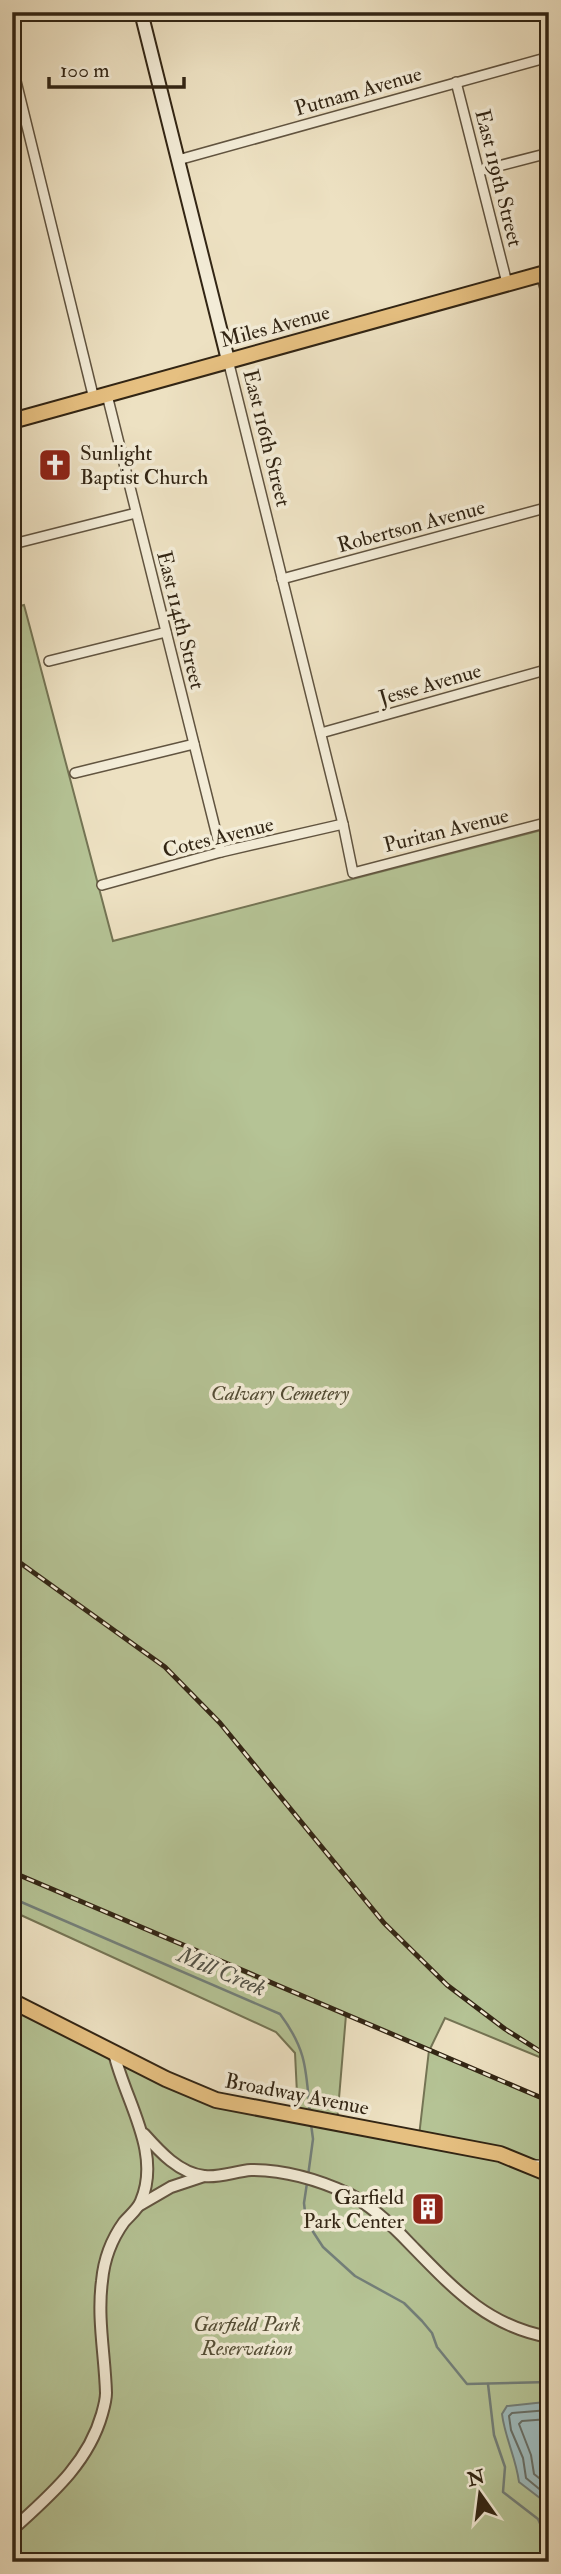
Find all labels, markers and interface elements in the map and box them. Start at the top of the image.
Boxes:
scale bar [49,46,184,90]
text: 100 m [60,57,110,84]
street label: Putnam Avenue [292,60,425,122]
street label: East 119th Street [468,107,529,250]
street label: Miles Avenue [217,299,333,354]
street label: East 116th Street [236,367,297,510]
place label: Sunlight Baptist Church [80,440,208,491]
church icon: Sunlight Baptist Church [36,446,74,484]
street label: Robertson Avenue [334,494,488,559]
street label: East 114th Street [150,548,211,692]
street label: Jesse Avenue [375,657,485,712]
street label: Puritan Avenue [381,802,512,859]
street label: Cotes Avenue [160,811,277,864]
park label: Calvary Cemetery [211,1380,350,1407]
water label: Mill Creek [171,1939,270,2003]
street label: Broadway Avenue [223,2067,371,2122]
place label: Garfield Park Center [303,2184,405,2235]
building icon: Garfield Park Center [409,2190,447,2228]
park label: Garfield Park Reservation [193,2311,301,2362]
north arrow [446,2458,516,2528]
text: N [464,2465,488,2492]

